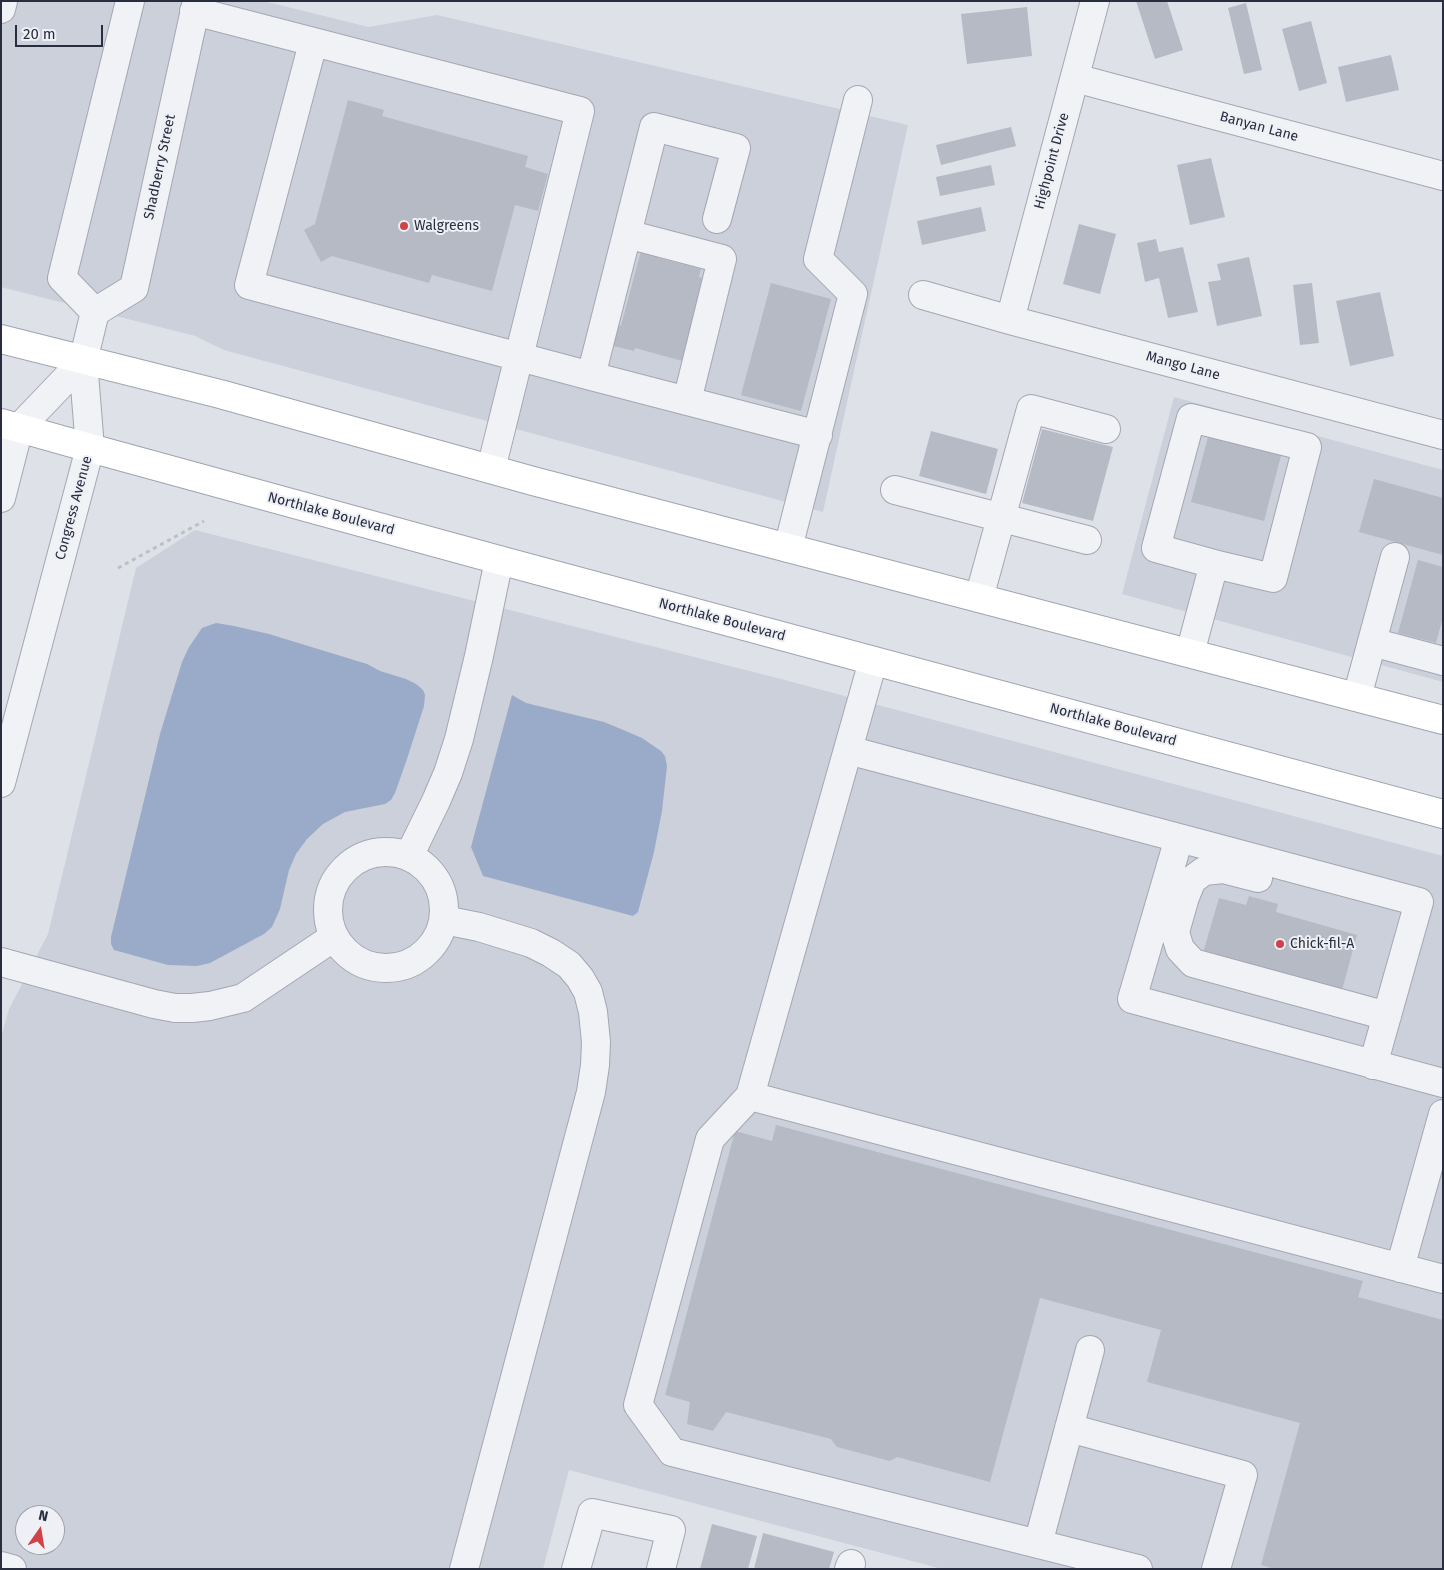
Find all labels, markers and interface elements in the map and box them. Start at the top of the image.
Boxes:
scale bar [18,15,105,47]
text: 20 m [23,25,56,43]
street label: Banyan Lane [1218,108,1300,146]
street label: Highpoint Drive [1031,111,1073,211]
street label: Shadberry Street [141,113,179,221]
place label: Walgreens [414,218,479,234]
marker: Walgreens [398,220,410,232]
street label: Mango Lane [1144,348,1222,384]
street label: Congress Avenue [52,454,96,562]
street label: Northlake Boulevard [266,489,396,539]
street label: Northlake Boulevard [657,595,787,645]
street label: Northlake Boulevard [1048,700,1178,750]
place label: Chick-fil-A [1290,936,1354,952]
marker: Chick-fil-A [1274,938,1286,950]
north arrow [15,1505,65,1555]
text: N [37,1507,50,1525]

